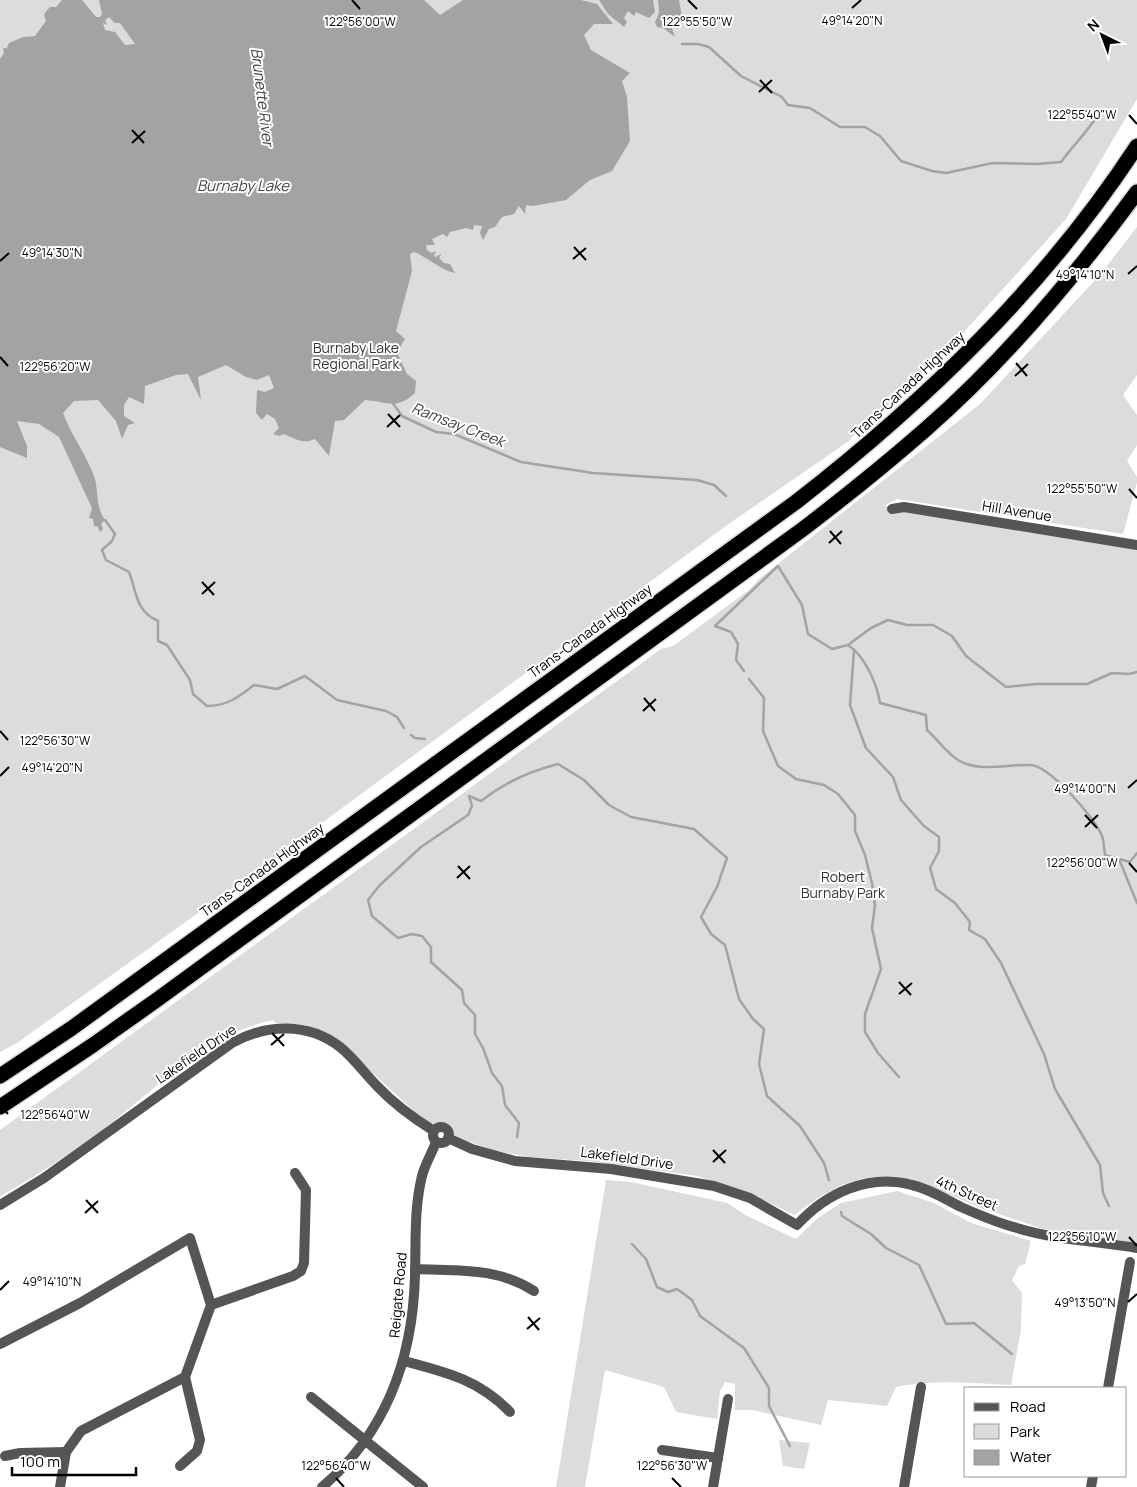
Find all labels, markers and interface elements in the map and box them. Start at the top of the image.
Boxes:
north arrow [1077,10,1127,60]
text: 49°14'20"N [822,12,882,29]
text: 122°56'00"W [324,13,396,30]
text: 122°55'50"W [662,13,733,30]
text: N [1083,15,1103,35]
water label: Brunette River [246,47,279,150]
text: 122°55'40"W [1047,106,1117,123]
water label: Burnaby Lake [197,175,290,196]
text: 49°14'30"N [22,244,82,261]
text: 49°14'10"N [1056,266,1114,283]
street label: Trans-Canada Highway [847,326,969,442]
park label: Burnaby Lake Regional Park [313,338,401,373]
text: 122°56'20"W [20,358,91,375]
water label: Ramsay Creek [409,397,510,453]
text: 122°55'50"W [1047,480,1118,497]
street label: Hill Avenue [981,496,1053,525]
street label: Trans-Canada Highway [524,579,656,682]
text: 122°56'30"W [20,732,91,749]
text: 49°14'20"N [22,759,82,776]
text: 49°14'00"N [1054,780,1116,797]
street label: Trans-Canada Highway [196,818,328,921]
text: 122°56'00"W [1046,854,1118,871]
park label: Robert Burnaby Park [801,867,886,902]
street label: Lakefield Drive [152,1020,240,1088]
text: 122°56'40"W [20,1106,91,1123]
street label: Lakefield Drive [579,1142,675,1173]
street label: 4th Street [933,1170,1002,1215]
text: 122°56'10"W [1048,1228,1117,1245]
street label: Reigate Road [384,1251,411,1339]
text: 49°14'10"N [23,1273,81,1290]
text: 49°13'50"N [1055,1294,1115,1311]
legend [964,1387,1127,1477]
text: Road [1010,1396,1046,1417]
text: Park [1010,1421,1040,1442]
scale bar [12,1444,136,1476]
text: Water [1010,1446,1052,1467]
text: 100 m [20,1451,60,1472]
text: 122°56'40"W [301,1457,372,1474]
text: 122°56'30"W [637,1457,708,1474]

